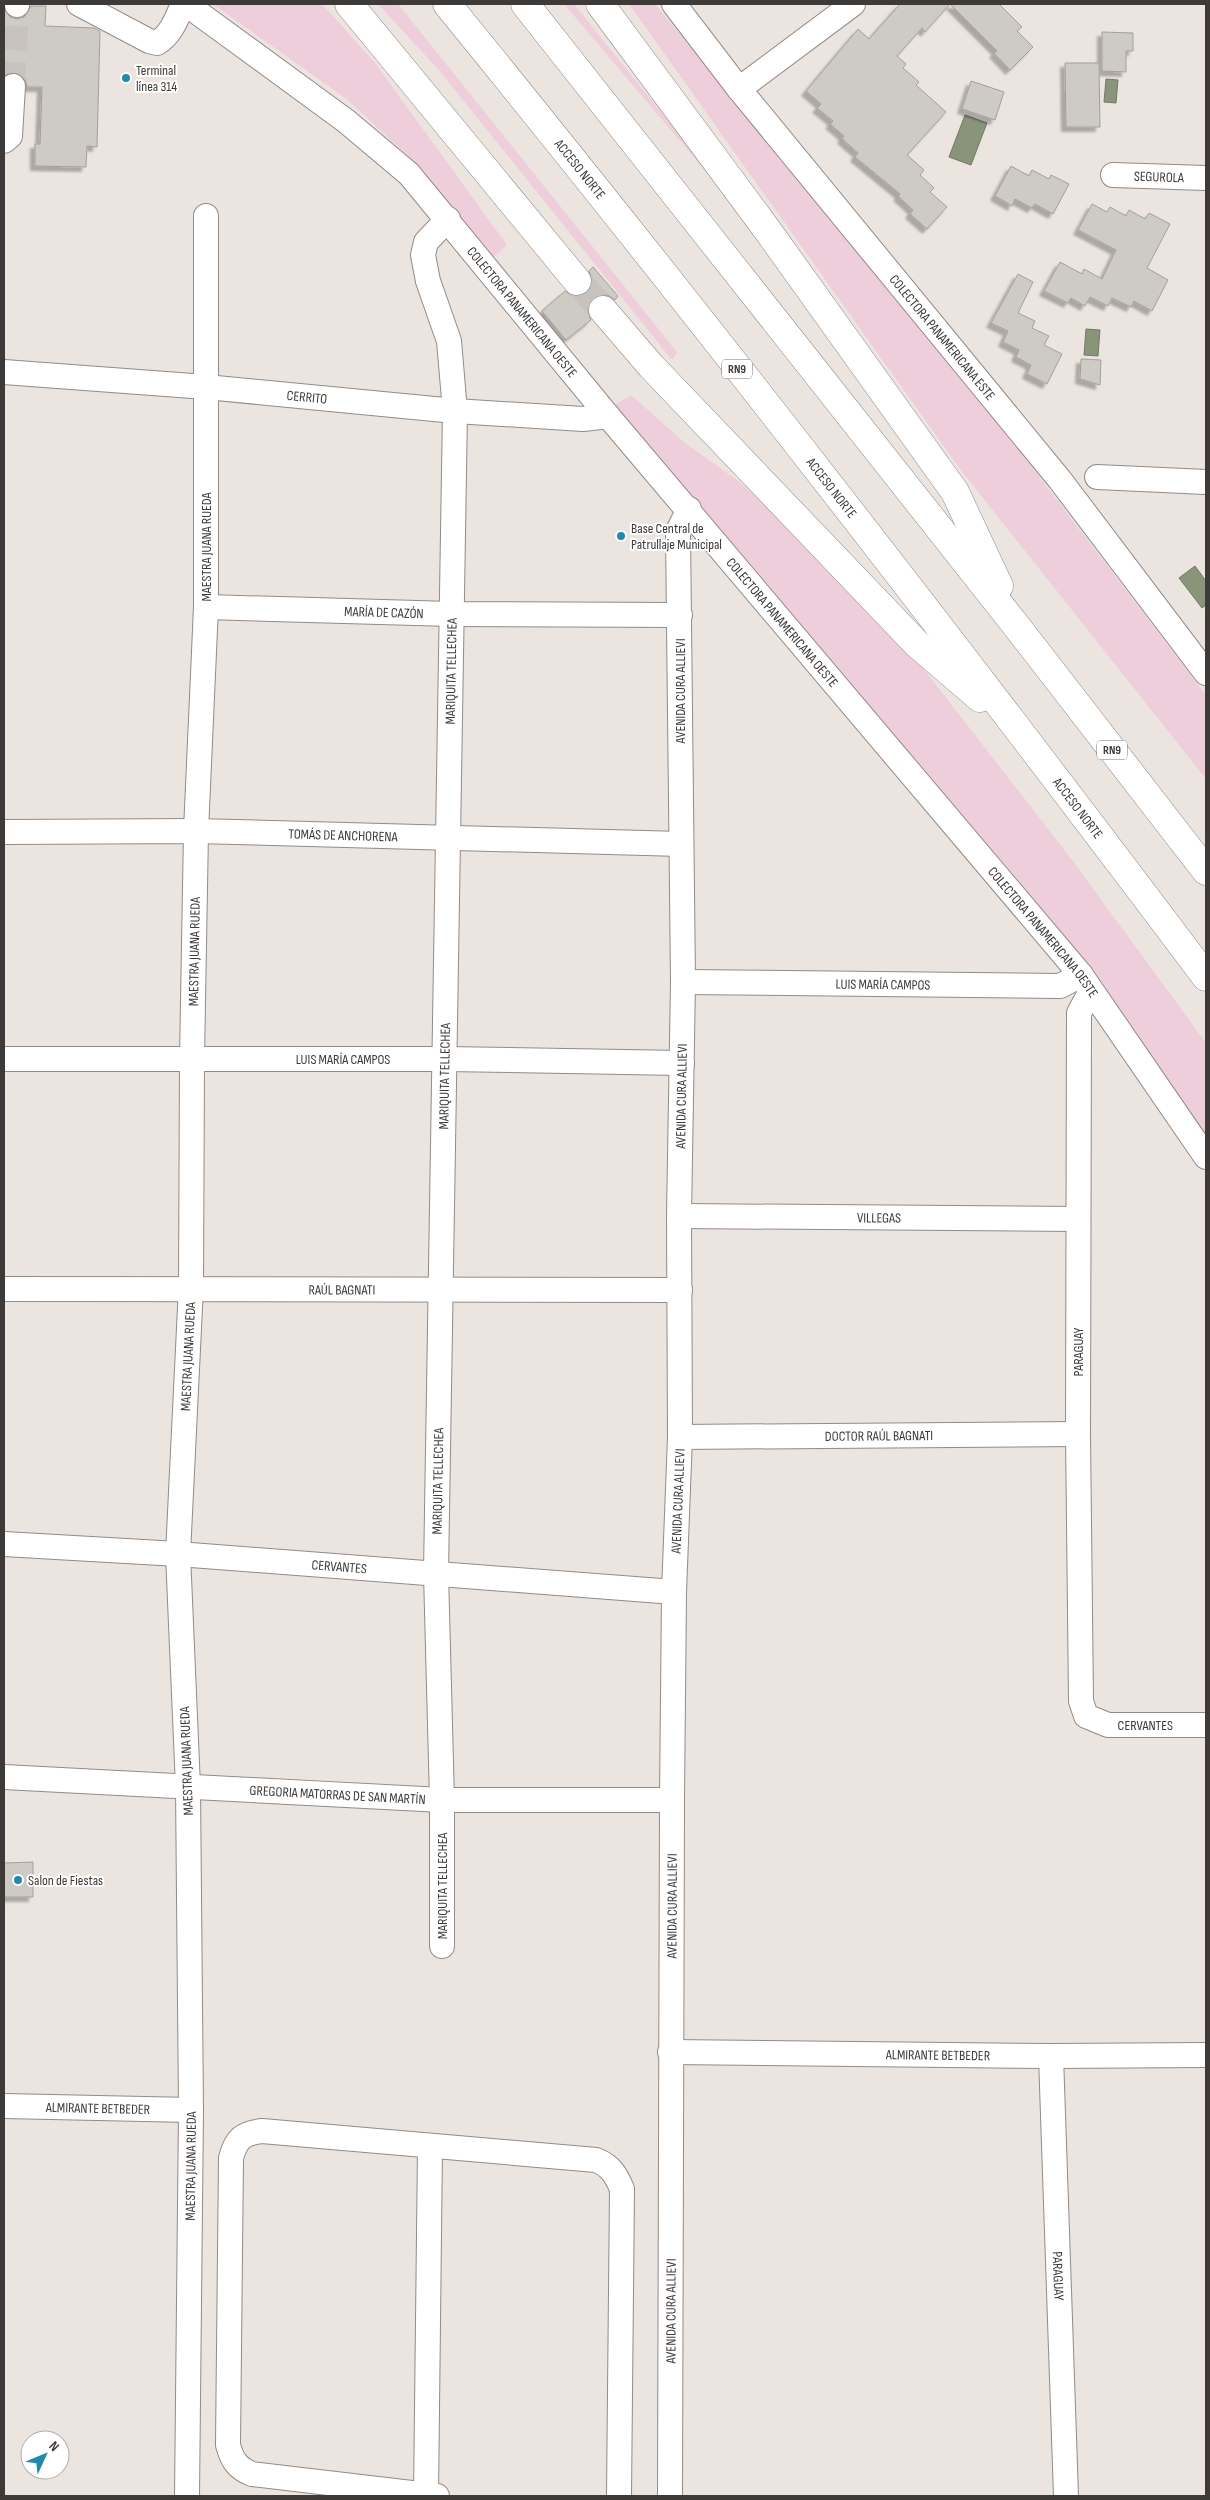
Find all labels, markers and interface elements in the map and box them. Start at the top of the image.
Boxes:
place label: Terminal línea 314 [136,62,177,95]
marker: Terminal línea 314 [120,72,132,84]
street label: ACCESO NORTE [550,135,609,203]
street label: SEGUROLA [1134,168,1185,186]
street label: COLECTORA PANAMERICANA OESTE [463,243,581,381]
street label: COLECTORA PANAMERICANA ESTE [886,271,999,404]
road number: RN9 [722,359,752,378]
street label: CERRITO [286,387,328,408]
street label: ACCESO NORTE [802,453,860,522]
street label: MAESTRA JUANA RUEDA [198,491,215,602]
place label: Base Central de Patrullaje Municipal [631,520,722,553]
marker: Base Central de Patrullaje Municipal [615,530,627,542]
street label: COLECTORA PANAMERICANA OESTE [723,554,842,691]
street label: MARÍA DE CAZÓN [344,603,424,622]
street label: MARIQUITA TELLECHEA [442,617,461,725]
street label: AVENIDA CURA ALLIEVI [672,639,689,744]
road number: RN9 [1097,740,1127,760]
street label: ACCESO NORTE [1048,774,1106,842]
street label: TOMÁS DE ANCHORENA [288,825,399,845]
street label: COLECTORA PANAMERICANA OESTE [984,863,1102,1001]
street label: MAESTRA JUANA RUEDA [185,896,204,1006]
street label: LUIS MARÍA CAMPOS [836,976,930,994]
street label: MARIQUITA TELLECHEA [435,1022,454,1130]
street label: AVENIDA CURA ALLIEVI [672,1043,691,1150]
street label: LUIS MARÍA CAMPOS [296,1051,390,1068]
street label: VILLEGAS [857,1209,901,1227]
street label: RAÚL BAGNATI [309,1281,375,1299]
street label: MAESTRA JUANA RUEDA [177,1301,199,1411]
street label: PARAGUAY [1070,1327,1087,1376]
street label: MARIQUITA TELLECHEA [429,1427,447,1535]
street label: DOCTOR RAÚL BAGNATI [825,1427,933,1445]
street label: AVENIDA CURA ALLIEVI [667,1448,689,1555]
street label: CERVANTES [311,1556,368,1577]
street label: MAESTRA JUANA RUEDA [176,1705,197,1816]
street label: CERVANTES [1118,1717,1173,1734]
street label: GREGORIA MATORRAS DE SAN MARTÍN [249,1782,426,1808]
street label: MARIQUITA TELLECHEA [434,1832,451,1939]
street label: AVENIDA CURA ALLIEVI [664,1853,681,1960]
place label: Salon de Fiestas [28,1872,103,1889]
marker: Salon de Fiestas [12,1874,24,1886]
street label: ALMIRANTE BETBEDER [885,2046,991,2064]
street label: ALMIRANTE BETBEDER [45,2099,151,2118]
street label: MAESTRA JUANA RUEDA [182,2110,200,2221]
street label: PARAGUAY [1049,2251,1067,2301]
street label: AVENIDA CURA ALLIEVI [662,2258,680,2365]
north arrow [20,2430,70,2480]
text: N [45,2438,63,2455]

